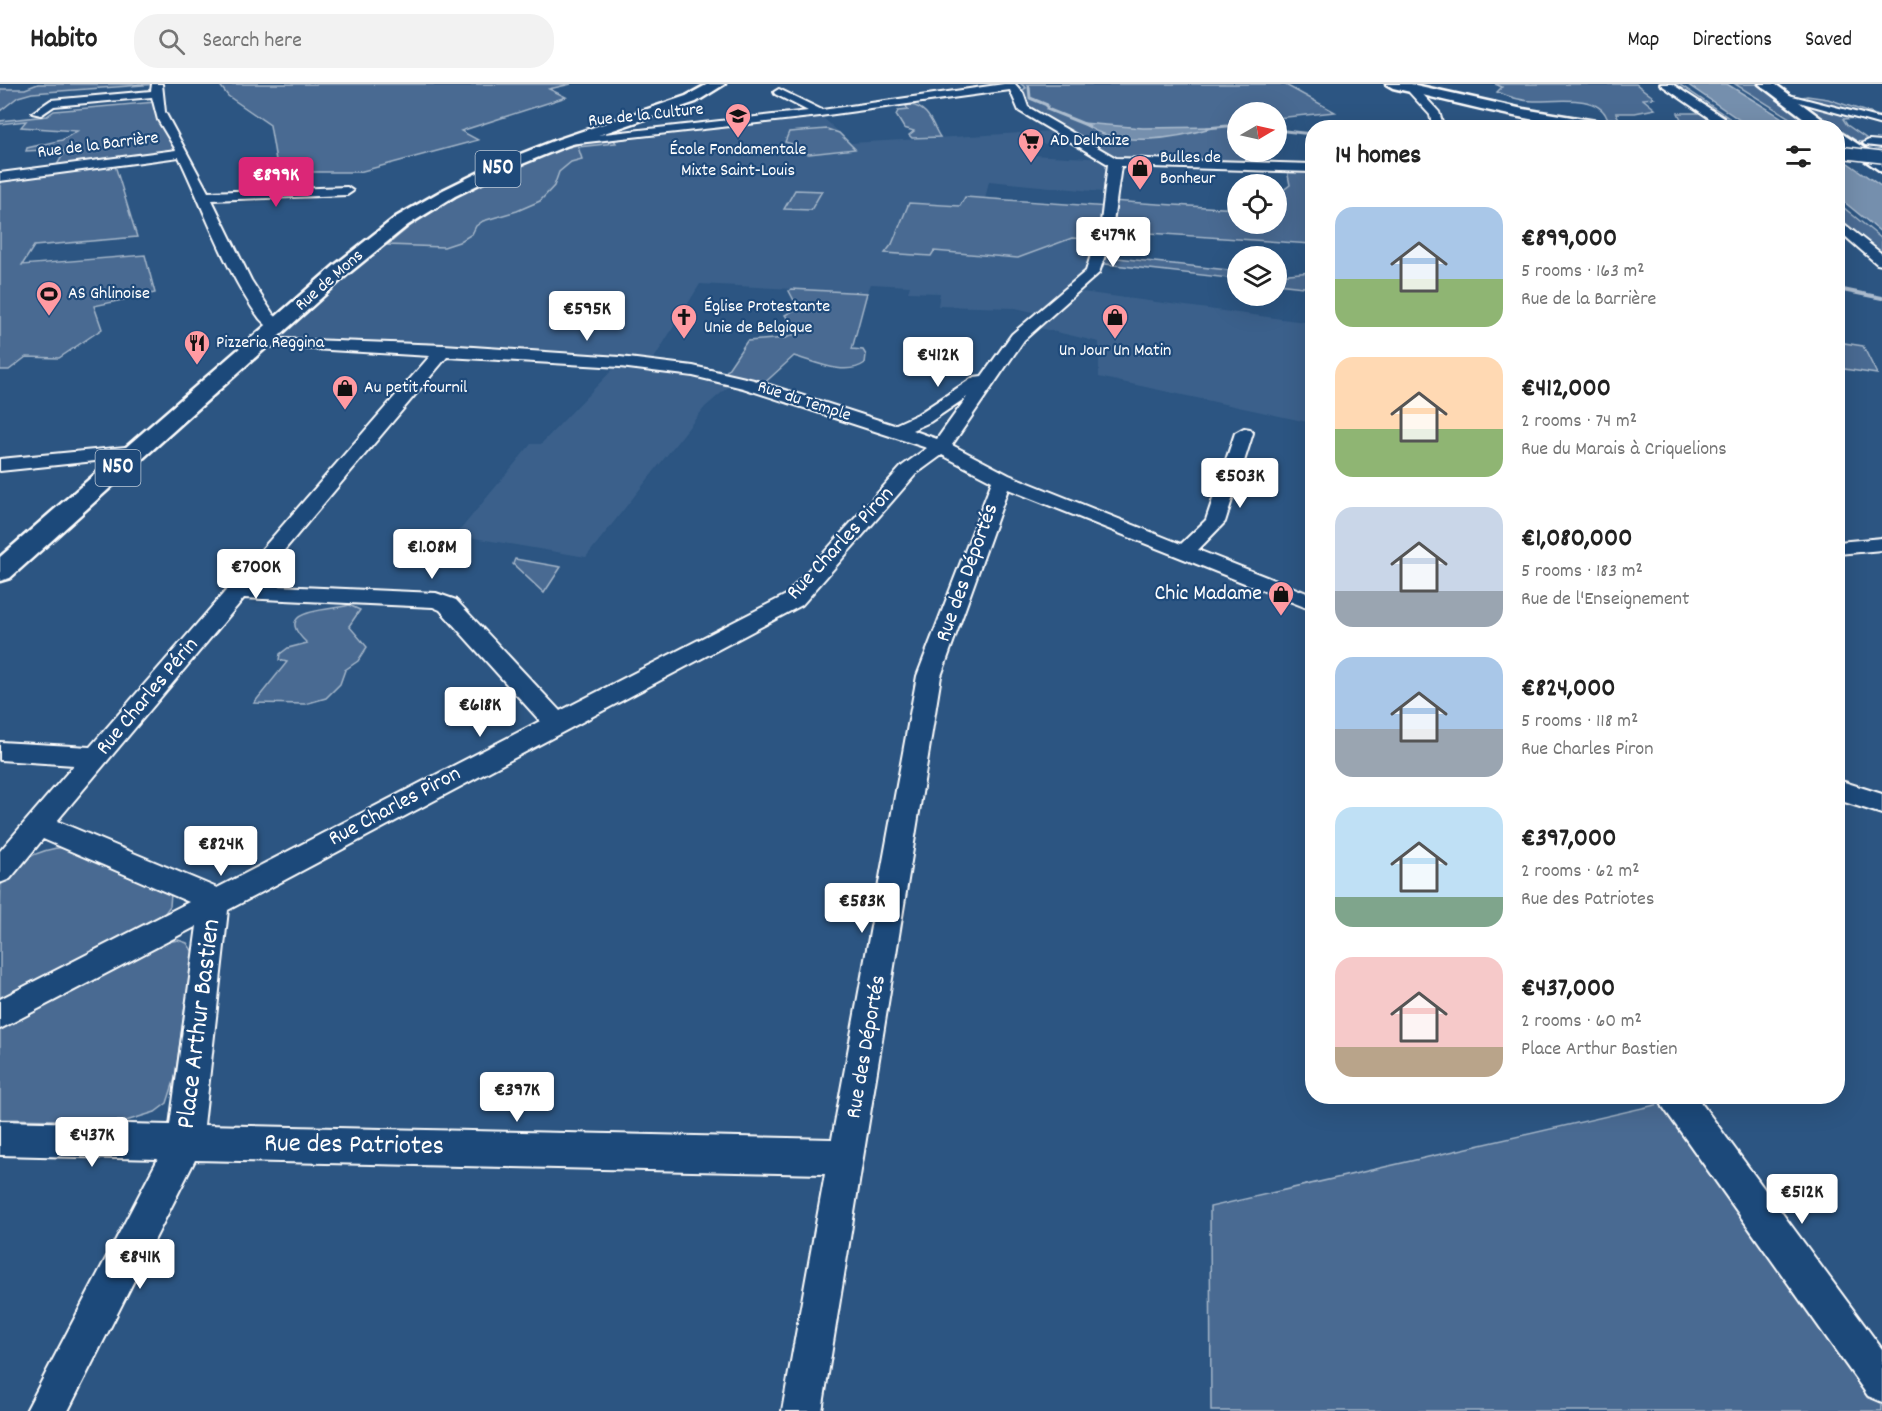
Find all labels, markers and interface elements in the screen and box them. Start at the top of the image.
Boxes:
search box [134,14,554,68]
text: Habito [30,21,98,61]
icon: search [155,25,188,58]
text: Search here [203,26,302,57]
text: Map [1628,26,1659,56]
text: Directions [1692,26,1772,56]
text: Saved [1805,26,1852,56]
street label: Rue de la Culture [587,98,705,134]
school or university icon: École Fondamentale Mixte Saint-Louis [723,101,753,139]
north arrow [1227,102,1287,162]
map controls [1227,102,1287,306]
street label: Rue de la Barrière [36,126,160,166]
supermarket icon: AD Delhaize [1016,126,1046,164]
place label: AD Delhaize [1050,129,1130,154]
place label: École Fondamentale Mixte Saint-Louis [670,138,807,184]
text: 14 homes [1335,138,1421,175]
icon: filters [1782,140,1815,173]
place label: Bulles de Bonheur [1160,146,1221,192]
road number: N50 [476,151,520,187]
shop icon: Bulles de Bonheur [1125,153,1155,191]
pin: €899K [234,157,318,208]
text: €899K [253,162,299,190]
button: locate [1227,174,1287,234]
pin: €479K [1071,217,1155,268]
text: €899,000 [1521,221,1617,258]
text: €479K [1090,222,1136,250]
icon: home [1383,231,1455,303]
street label: Rue de Mons [290,244,370,318]
button: layers [1227,246,1287,306]
text: 5 rooms · 163 m² [1521,258,1645,286]
sports icon: AS Ghlinoise [34,279,64,317]
place label: AS Ghlinoise [68,282,150,307]
text: Rue de la Barrière [1521,286,1656,314]
pin: €595K [545,291,629,342]
place label: Église Protestante Unie de Belgique [704,295,830,341]
text: €595K [563,296,611,324]
church icon: Église Protestante Unie de Belgique [669,302,699,340]
shop icon: Un Jour Un Matin [1100,302,1130,340]
restaurant icon: Pizzeria Reggina [182,328,212,366]
place label: Pizzeria Reggina [216,331,325,356]
pin: €412K [896,337,980,388]
place label: Un Jour Un Matin [1059,339,1171,364]
text: €412K [917,342,959,370]
text: €412,000 [1521,371,1611,408]
shop icon: Au petit fournil [330,373,360,411]
street label: Rue du Temple [754,375,854,429]
place label: Au petit fournil [364,376,468,401]
icon: home [1383,381,1455,453]
text: 2 rooms · 74 m² [1521,408,1637,436]
text: Rue du Marais à Criquelions [1521,436,1727,464]
road number: N50 [96,450,140,486]
pin: €503K [1198,458,1282,509]
text: €503K [1215,463,1265,491]
street label: Rue Charles Piron [780,480,902,608]
street label: Rue des Déportés [929,500,1007,646]
text: €1,080,000 [1521,521,1632,558]
pin: €1.08M [383,529,481,580]
icon: home [1383,531,1455,603]
text: €1.08M [407,534,457,562]
pin: €700K [214,549,298,600]
text: €700K [231,554,281,582]
text: 5 rooms · 183 m² [1521,558,1643,586]
place label: Chic Madame [1155,579,1262,610]
shop icon: Chic Madame [1266,579,1296,617]
text: Rue de l'Enseignement [1521,586,1689,614]
street label: Rue Charles Périn [89,631,207,763]
text: €824,000 [1521,671,1616,708]
icon: home [1383,681,1455,753]
pin: €618K [438,687,522,738]
text: €618K [459,692,501,720]
text: 5 rooms · 118 m² [1521,708,1638,736]
text: Rue Charles Piron [1521,736,1653,764]
street label: Rue Charles Piron [323,759,467,855]
text: €397,000 [1521,821,1616,858]
pin: €824K [179,826,263,877]
text: €824K [198,831,244,859]
icon: home [1383,831,1455,903]
text: 2 rooms · 62 m² [1521,858,1640,886]
pin: €583K [820,883,904,934]
text: Rue des Patriotes [1521,886,1654,914]
text: €583K [839,888,885,916]
street label: Place Arthur Bastien [168,917,232,1131]
text: €437,000 [1521,971,1615,1008]
street label: Rue des Déportés [839,973,895,1121]
icon: home [1383,981,1455,1053]
text: 2 rooms · 60 m² [1521,1008,1642,1036]
text: Place Arthur Bastien [1521,1036,1678,1064]
pin: €397K [475,1072,559,1123]
text: €397K [494,1077,540,1105]
pin: €437K [50,1117,134,1168]
text: €437K [69,1122,115,1150]
street label: Rue des Patriotes [264,1125,444,1167]
pin: €512K [1760,1174,1844,1225]
text: €512K [1781,1179,1823,1207]
pin: €841K [98,1239,182,1290]
text: €841K [119,1244,161,1272]

